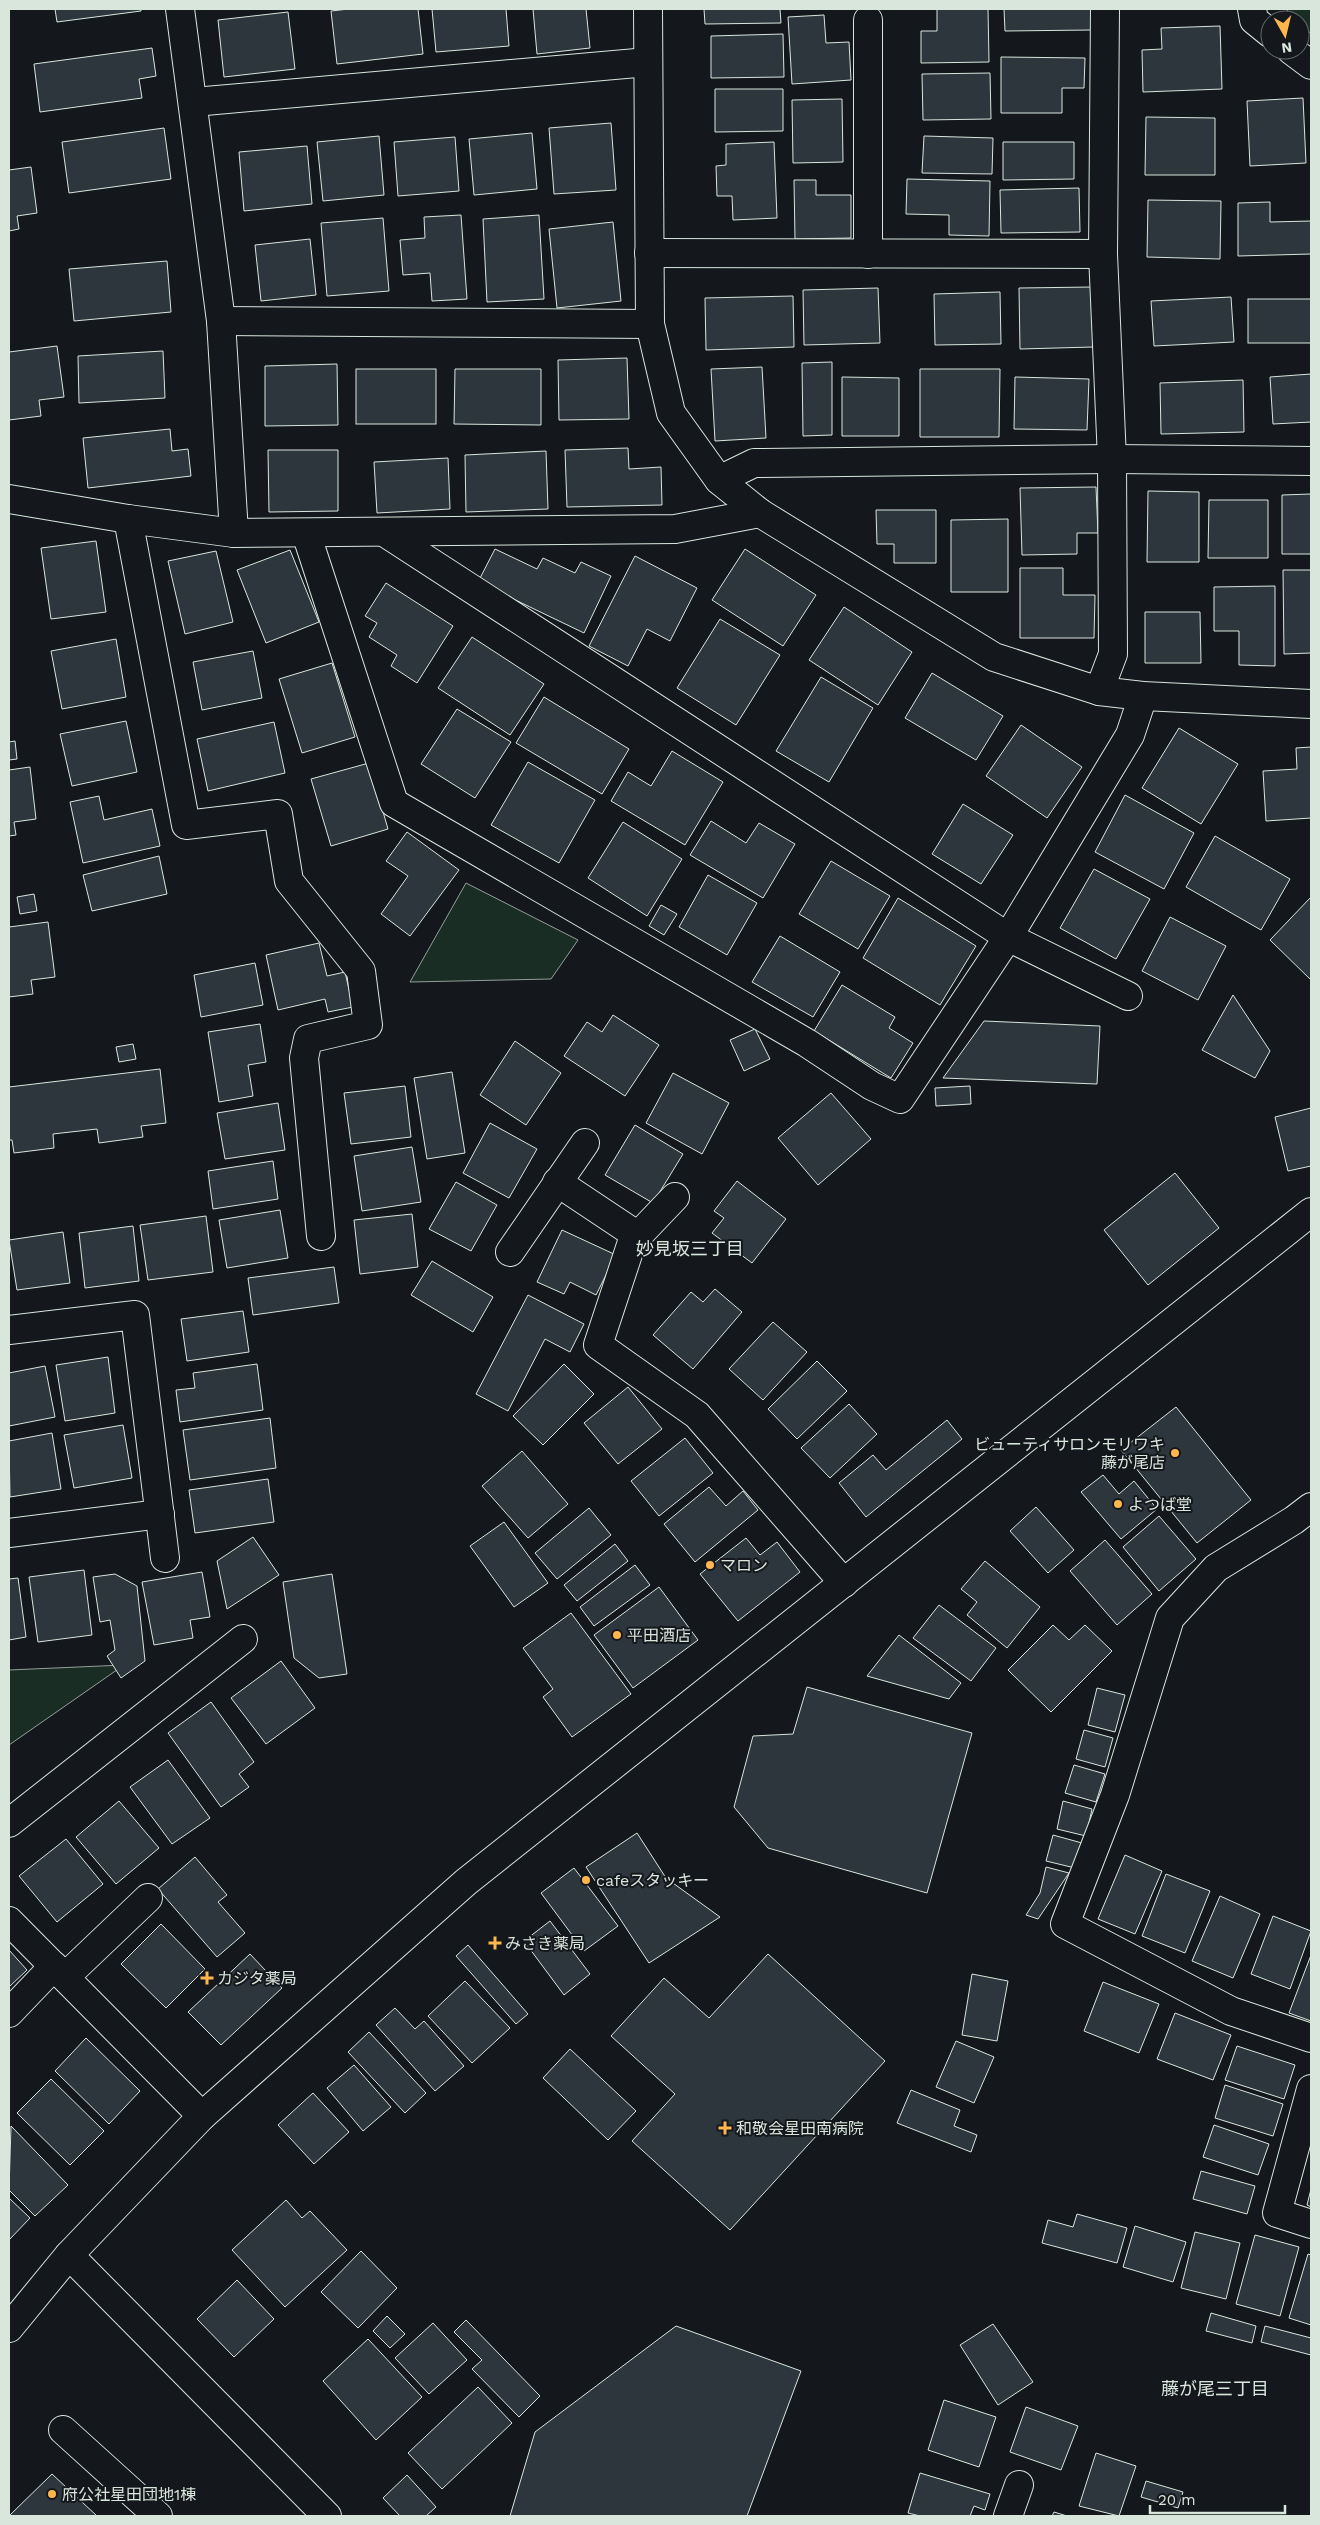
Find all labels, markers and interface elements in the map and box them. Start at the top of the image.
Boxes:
north arrow [1260,10,1310,60]
text: N [1281,39,1293,57]
district label: 妙見坂三丁目 [636,1238,744,1259]
place label: ビューティサロンモリワキ 藤が尾店 [974,1435,1165,1472]
marker: ビューティサロンモリワキ 藤が尾店 [1169,1447,1181,1459]
place label: よつば堂 [1128,1495,1192,1514]
marker: よつば堂 [1112,1498,1124,1510]
place label: マロン [720,1556,768,1575]
marker: マロン [704,1559,716,1571]
place label: 平田酒店 [627,1626,691,1645]
marker: 平田酒店 [611,1629,623,1641]
place label: cafeスタッキー [596,1871,709,1890]
marker: cafeスタッキー [580,1874,592,1886]
place label: みさき薬局 [505,1934,585,1953]
marker: みさき薬局 [489,1937,501,1949]
place label: カジタ薬局 [217,1969,297,1988]
marker: カジタ薬局 [201,1972,213,1984]
place label: 和敬会星田南病院 [736,2119,864,2138]
marker: 和敬会星田南病院 [718,2121,732,2135]
district label: 藤が尾三丁目 [1161,2378,1269,2399]
scale bar [1150,2482,1285,2514]
place label: 府公社星田団地1棟 [62,2485,196,2504]
marker: 府公社星田団地1棟 [46,2488,58,2500]
text: 20 m [1158,2491,1196,2509]

